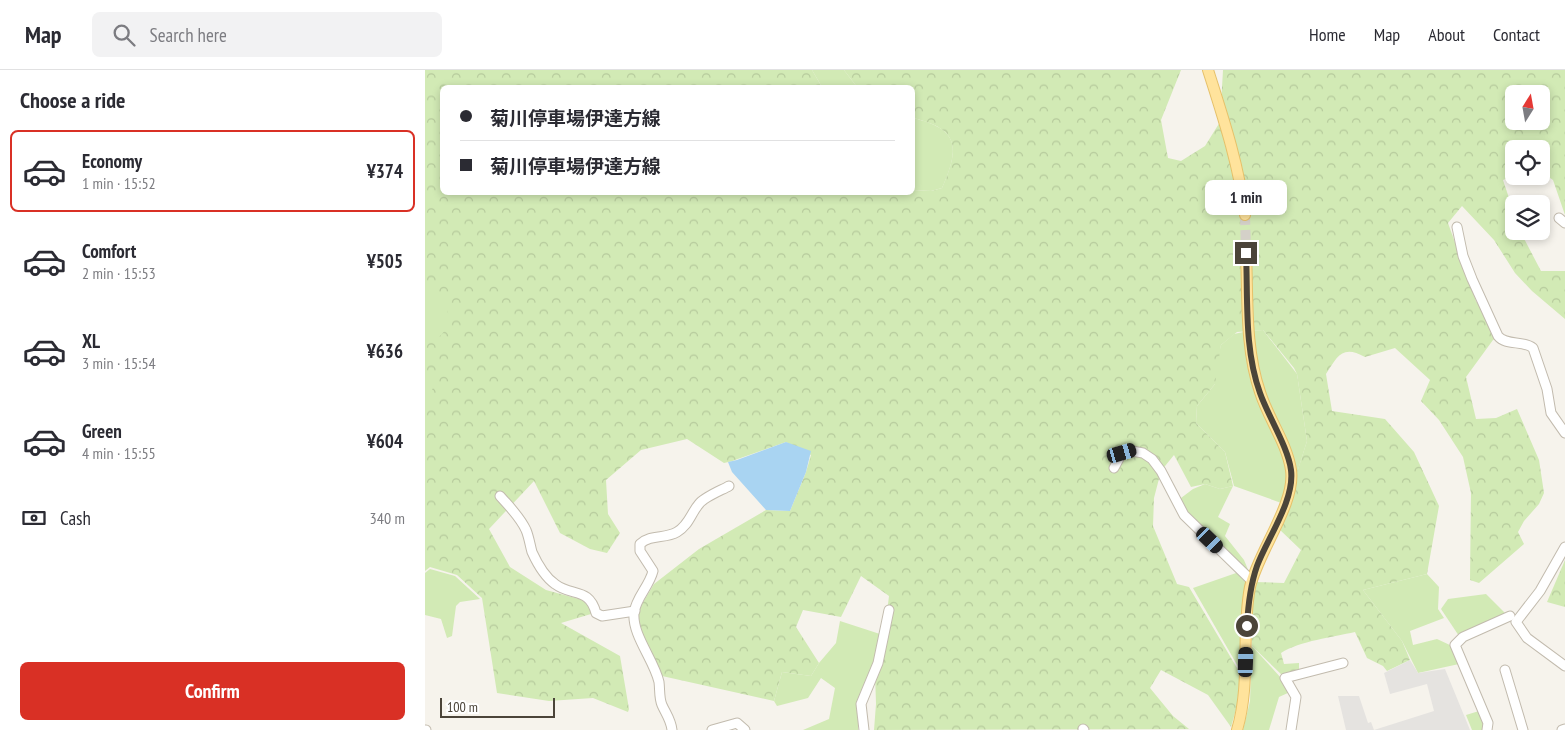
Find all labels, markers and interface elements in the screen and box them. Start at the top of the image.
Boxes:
search box [92,12,442,57]
text: Map [25,19,62,50]
icon: search [110,21,138,49]
text: Search here [150,23,227,47]
text: Home [1309,23,1346,46]
text: Map [1374,23,1400,46]
text: About [1428,23,1465,46]
text: Contact [1493,23,1540,46]
north arrow [1505,85,1550,130]
map controls [1505,85,1550,240]
text: Choose a ride [20,86,125,114]
text: 菊川停車場伊達方線 [490,106,661,130]
button: locate [1505,140,1550,185]
icon: car [22,149,67,194]
text: Economy [82,149,142,173]
text: 菊川停車場伊達方線 [490,154,661,178]
text: ¥374 [367,159,403,183]
text: 1 min · 15:52 [82,173,156,193]
callout: 1 min [1205,180,1287,216]
text: 1 min [1230,187,1262,207]
button: layers [1505,195,1550,240]
icon: car [22,239,67,284]
text: Comfort [82,239,136,263]
route end [1235,242,1257,264]
text: ¥505 [367,249,403,273]
text: 2 min · 15:53 [82,263,156,283]
icon: car [22,329,67,374]
text: XL [82,329,100,353]
text: ¥636 [367,339,403,363]
text: 3 min · 15:54 [82,353,156,373]
icon: car [22,419,67,464]
text: Green [82,419,122,443]
text: ¥604 [367,429,403,453]
car [1105,442,1138,464]
text: 4 min · 15:55 [82,443,156,463]
icon: cash [20,504,48,532]
text: Cash [60,506,91,530]
text: 340 m [370,508,405,528]
car [1194,524,1226,556]
route start [1236,615,1258,637]
car [1237,647,1254,677]
button: Confirm [20,662,405,720]
scale bar [440,695,555,718]
text: 100 m [447,698,478,716]

